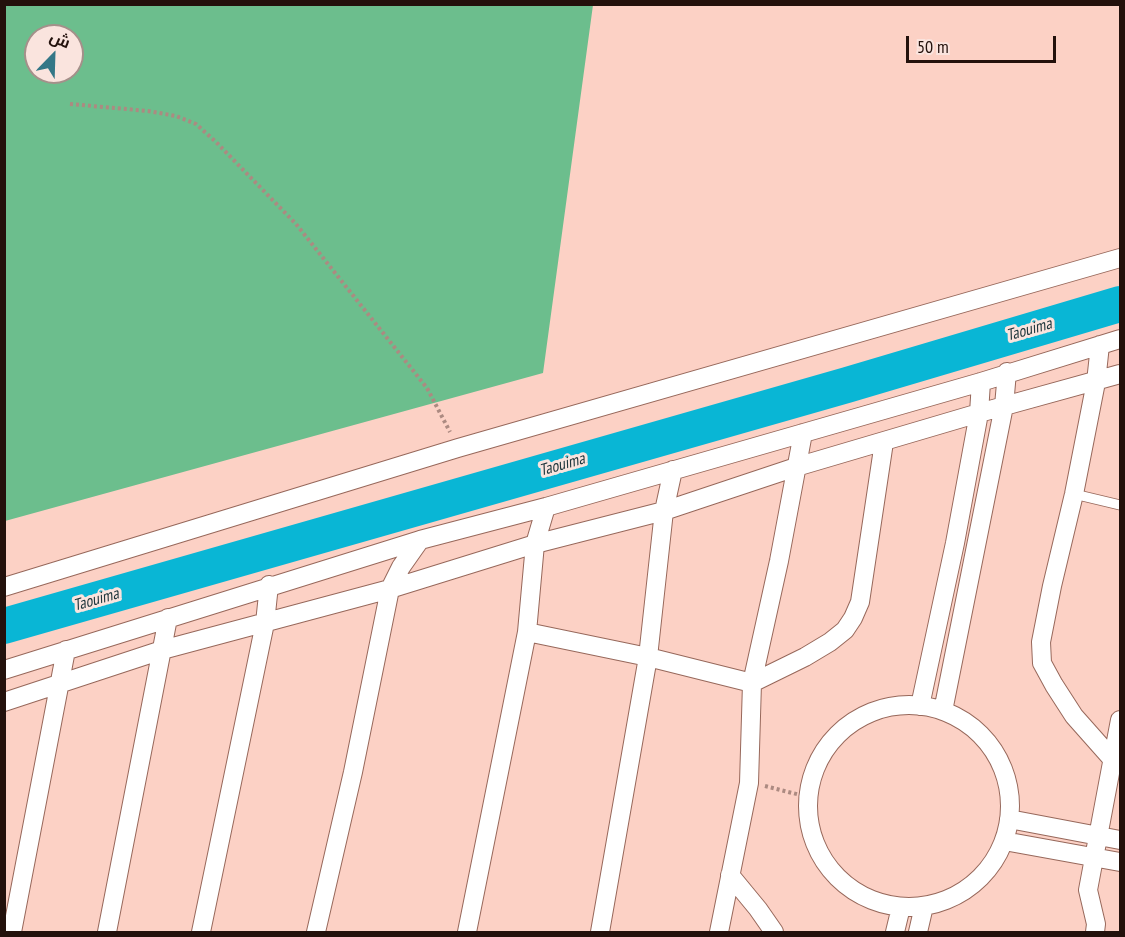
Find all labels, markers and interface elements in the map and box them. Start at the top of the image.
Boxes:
north arrow [24,24,84,84]
scale bar [909,24,1059,62]
text: ش [47,26,74,52]
text: 50 m [917,35,949,58]
water label: Taouima [1004,314,1054,346]
water label: Taouima [537,449,587,481]
water label: Taouima [71,584,121,616]

